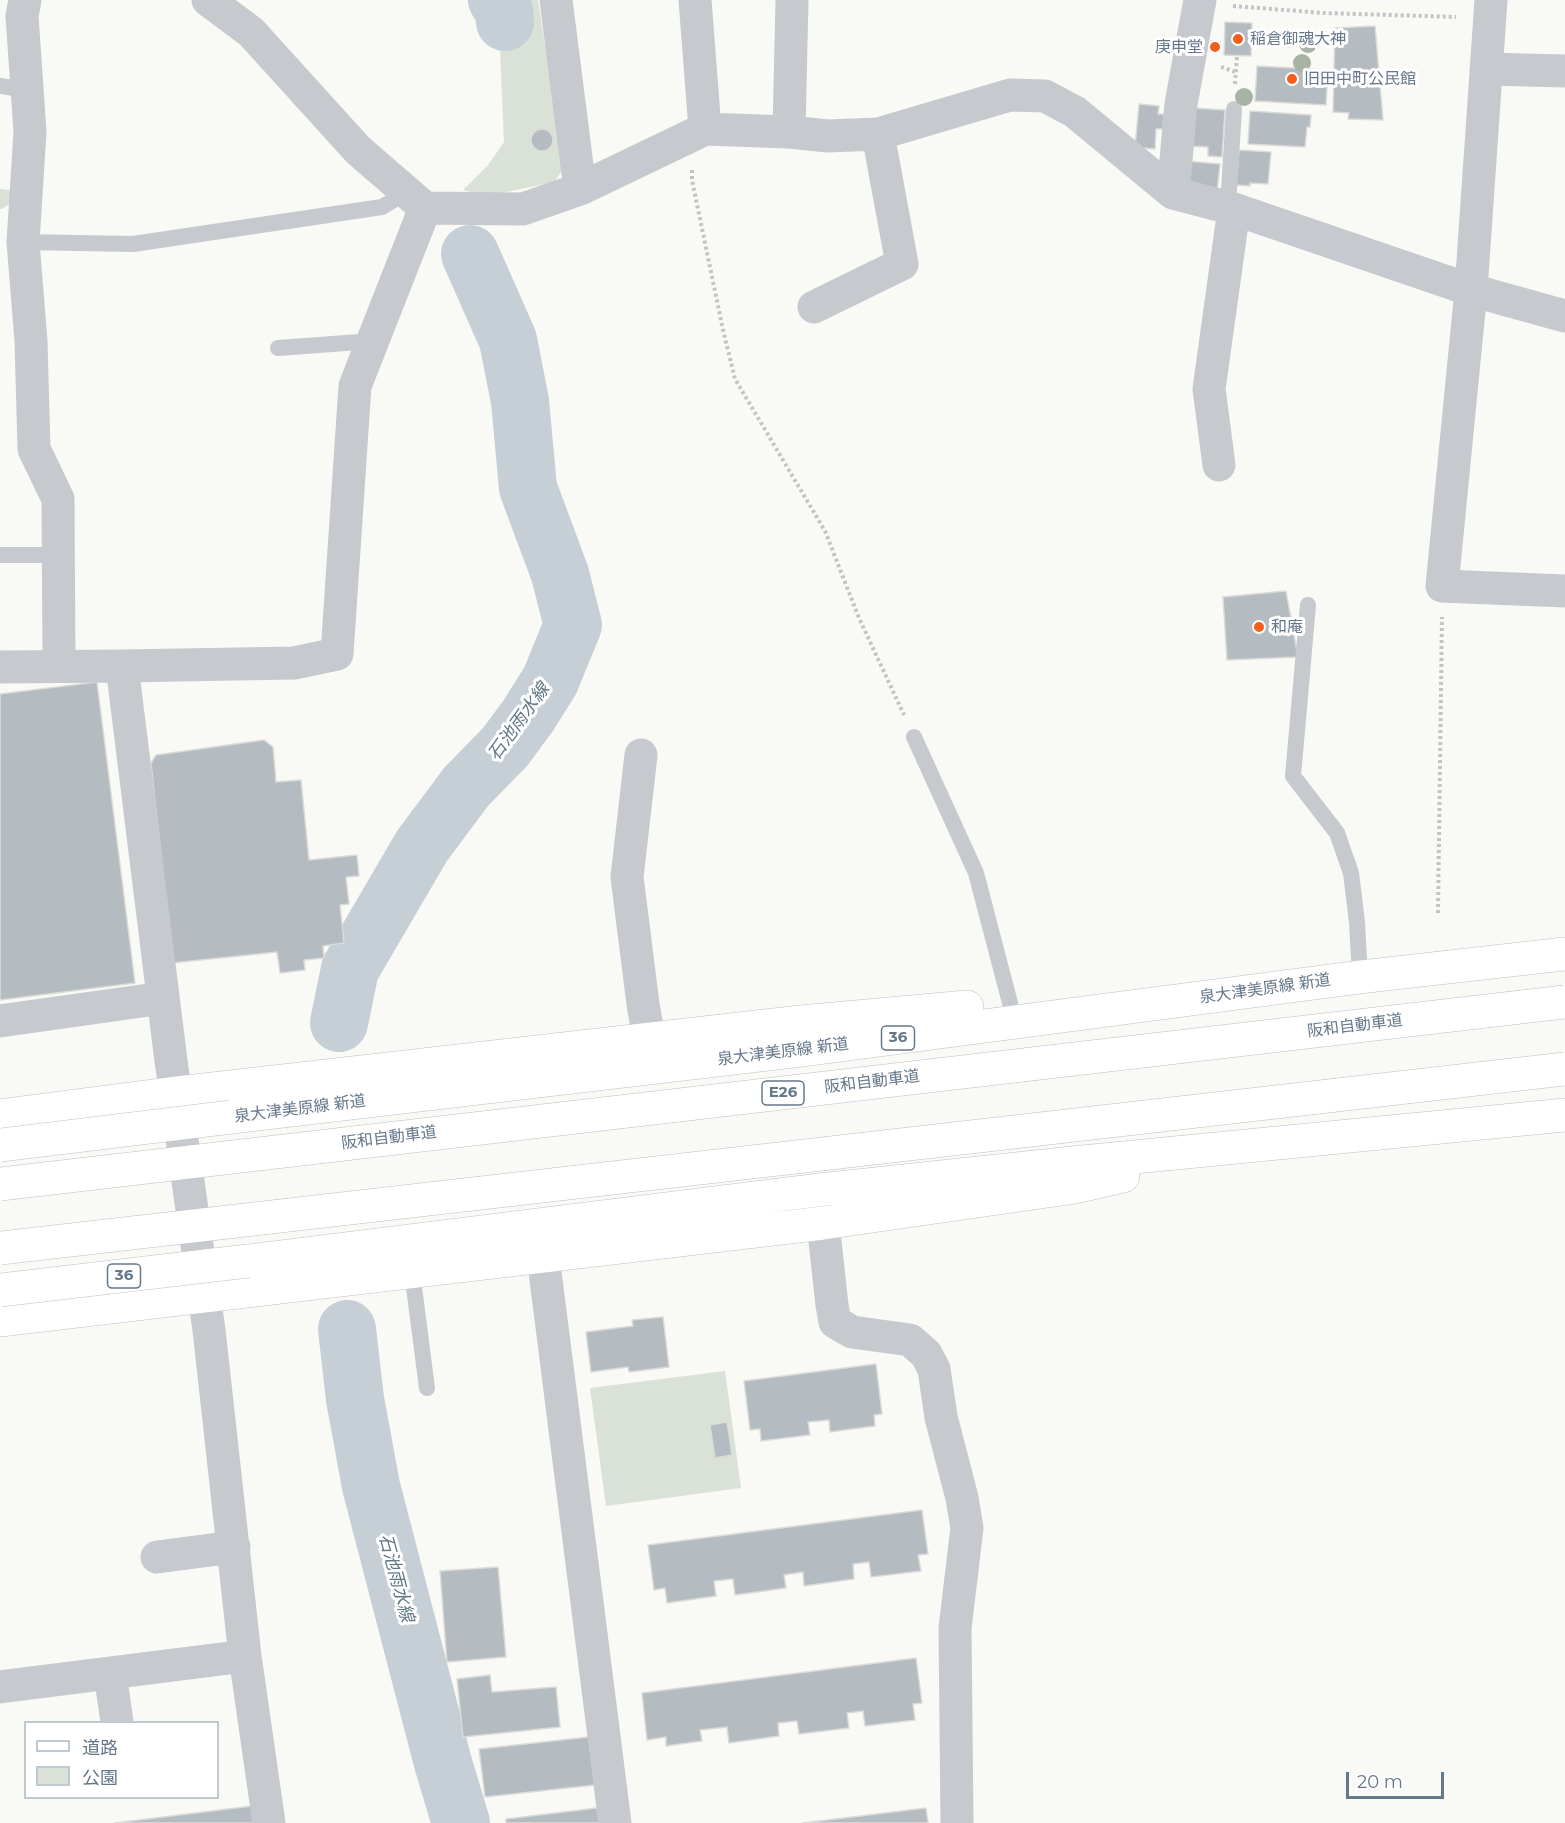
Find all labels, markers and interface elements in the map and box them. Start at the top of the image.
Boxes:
place label: 稲倉御魂大神 [1250,29,1346,49]
marker: 稲倉御魂大神 [1231,32,1245,46]
place label: 庚申堂 [1155,37,1203,57]
marker: 庚申堂 [1208,40,1222,54]
place label: 旧田中町公民館 [1304,69,1416,89]
marker: 旧田中町公民館 [1285,72,1299,86]
place label: 和庵 [1271,617,1303,637]
marker: 和庵 [1252,620,1266,634]
water label: 石池雨水線 [484,679,554,765]
street label: 泉大津美原線 新道 [1198,970,1332,1008]
street label: 阪和自動車道 [1306,1011,1404,1041]
road number: 36 [882,1026,914,1050]
street label: 泉大津美原線 新道 [716,1034,850,1070]
street label: 阪和自動車道 [823,1067,921,1097]
road number: E26 [762,1081,804,1105]
street label: 泉大津美原線 新道 [233,1091,367,1127]
street label: 阪和自動車道 [340,1123,438,1153]
road number: 36 [108,1264,140,1288]
water label: 石池雨水線 [374,1532,418,1624]
legend [24,1721,219,1799]
text: 道路 [82,1737,118,1759]
scale bar [1349,1760,1446,1798]
text: 公園 [82,1767,118,1789]
text: 20 m [1357,1771,1403,1793]

